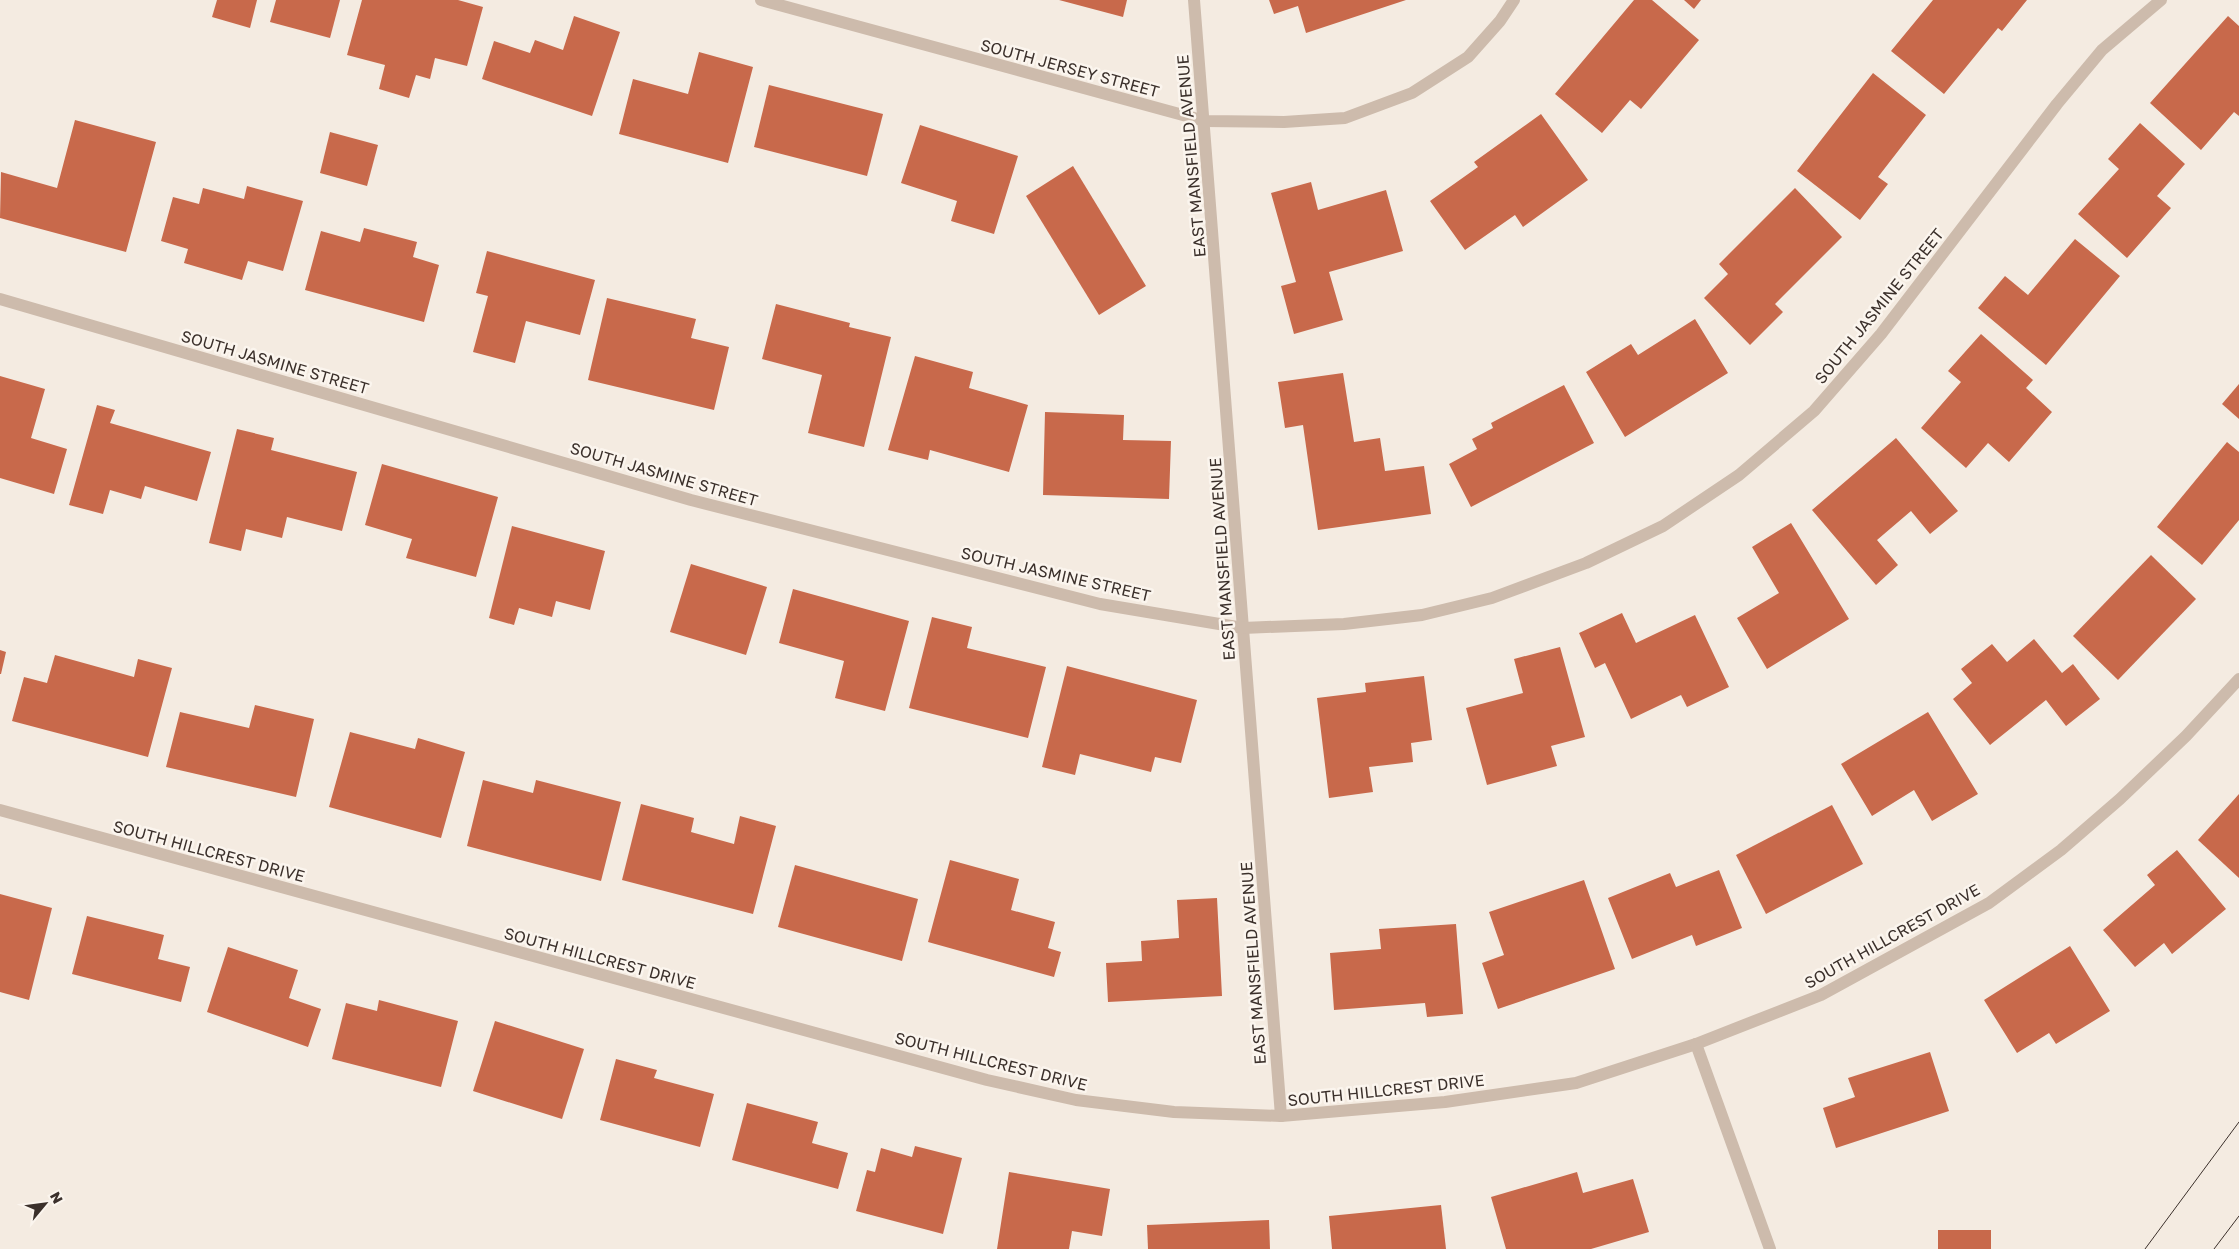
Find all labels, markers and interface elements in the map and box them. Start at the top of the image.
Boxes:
street label: SOUTH JERSEY STREET [978,34,1162,102]
street label: EAST MANSFIELD AVENUE [1172,54,1210,258]
street label: SOUTH JASMINE STREET [1810,224,1948,388]
street label: SOUTH JASMINE STREET [179,326,371,398]
street label: SOUTH JASMINE STREET [568,438,760,510]
street label: EAST MANSFIELD AVENUE [1205,457,1239,661]
street label: SOUTH JASMINE STREET [959,542,1153,606]
street label: SOUTH HILLCREST DRIVE [111,816,307,886]
street label: EAST MANSFIELD AVENUE [1236,861,1270,1065]
street label: SOUTH HILLCREST DRIVE [1801,879,1983,993]
street label: SOUTH HILLCREST DRIVE [502,923,698,993]
street label: SOUTH HILLCREST DRIVE [893,1027,1089,1095]
street label: SOUTH HILLCREST DRIVE [1287,1070,1485,1110]
north arrow [20,1179,70,1229]
text: N [47,1189,67,1206]

